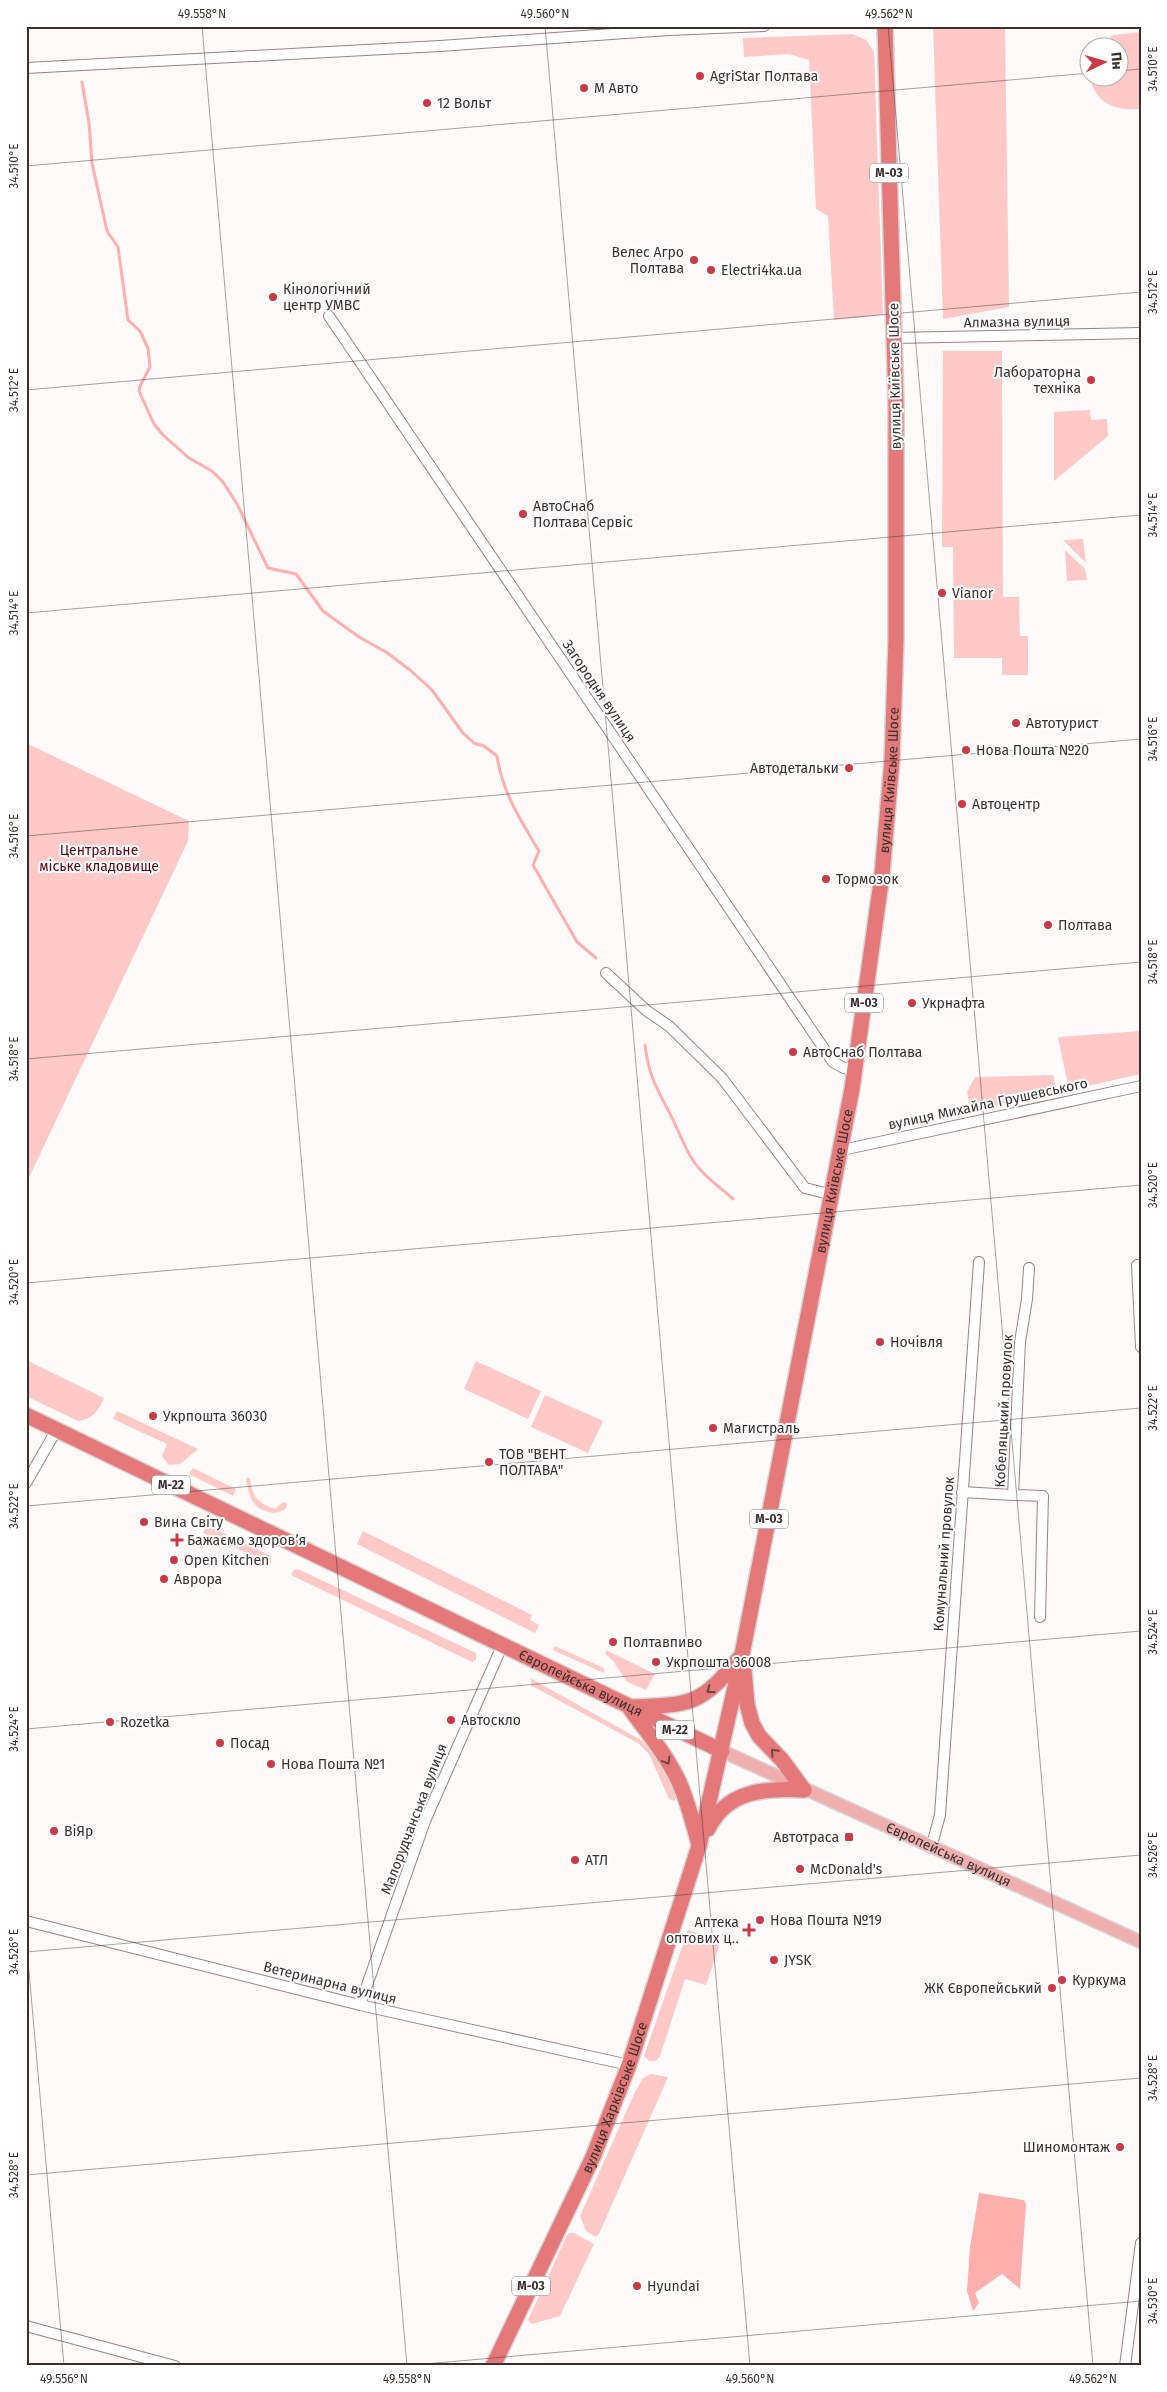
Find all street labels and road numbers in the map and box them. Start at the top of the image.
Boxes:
road number: М-03 [870,164,908,182]
street label: вулиця Київське Шосе [885,303,905,449]
street label: Алмазна вулиця [964,313,1070,331]
street label: Загородня вулиця [559,637,639,745]
street label: вулиця Київське Шосе [875,707,902,854]
road number: М-03 [845,994,883,1012]
street label: вулиця Михайла Грушевського [887,1075,1089,1133]
street label: вулиця Київське Шосе [812,1107,856,1255]
street label: Кобеляцький провулок [991,1333,1017,1488]
street label: Комунальний провулок [930,1475,958,1632]
road number: М-22 [152,1476,190,1494]
road number: М-03 [750,1510,788,1528]
street label: Європейська вулиця [516,1646,645,1720]
road number: М-22 [656,1720,694,1740]
street label: Малорудчанська вулиця [377,1741,451,1897]
street label: Європейська вулиця [883,1818,1014,1890]
street label: Ветеринарна вулиця [262,1958,398,2008]
street label: вулиця Харківське Шосе [578,2020,651,2176]
road number: М-03 [512,2276,550,2296]

